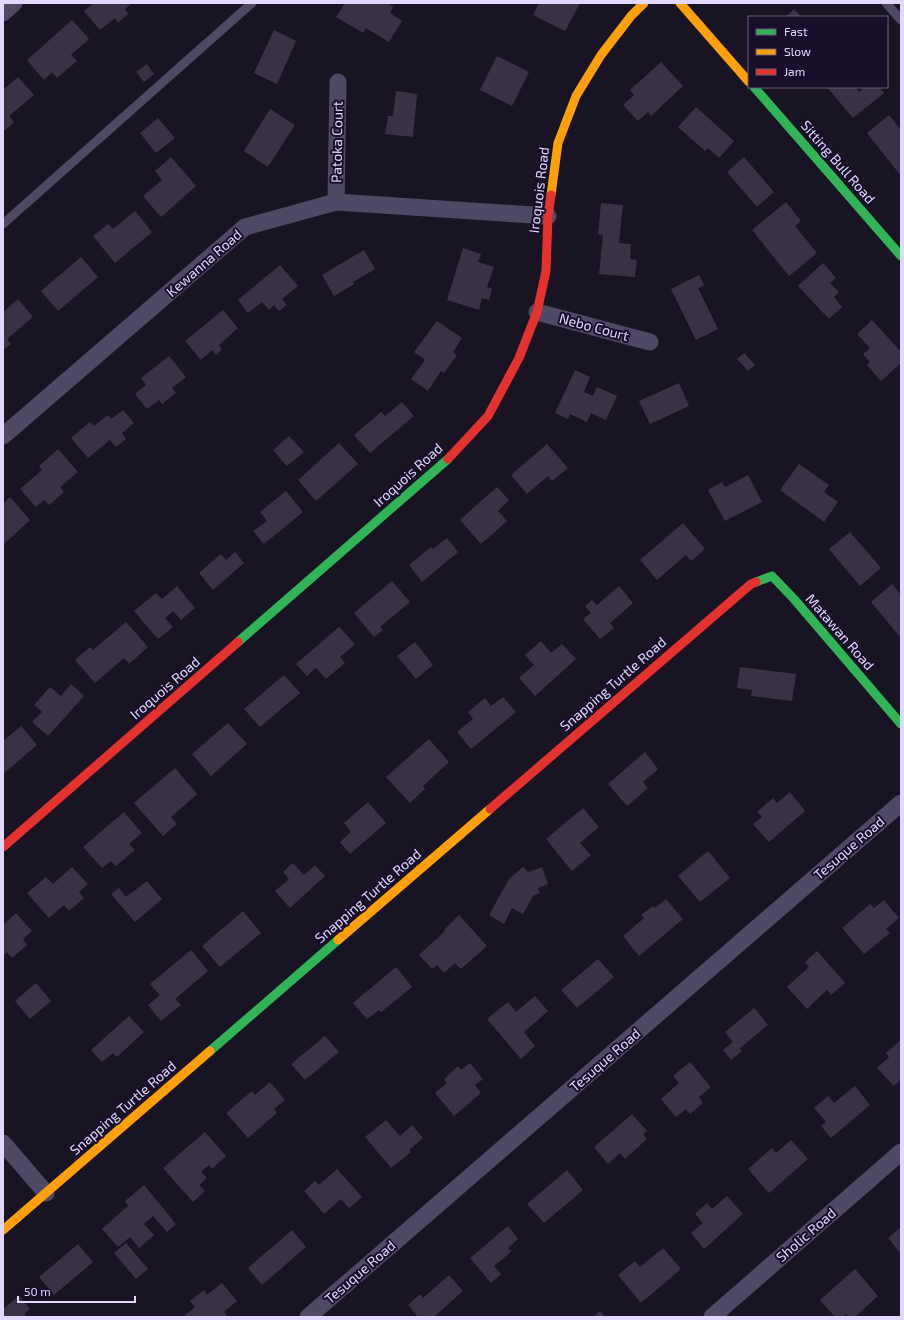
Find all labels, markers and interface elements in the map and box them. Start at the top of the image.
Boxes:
legend [748,16,888,88]
text: Fast [784,24,808,38]
text: Slow [784,44,811,58]
text: Jam [784,64,805,78]
street label: Patoka Court [327,101,346,183]
street label: Sitting Bull Road [798,117,879,207]
street label: Iroquois Road [525,146,552,234]
street label: Kewanna Road [163,225,245,300]
street label: Nebo Court [557,309,631,344]
street label: Iroquois Road [370,439,446,510]
street label: Matawan Road [803,590,878,673]
street label: Snapping Turtle Road [556,633,669,734]
street label: Iroquois Road [126,653,203,723]
street label: Tesuque Road [810,812,887,883]
street label: Snapping Turtle Road [311,845,424,946]
street label: Tesuque Road [566,1024,643,1095]
street label: Snapping Turtle Road [66,1057,179,1158]
street label: Sholic Road [772,1204,839,1265]
street label: Tesuque Road [321,1236,398,1307]
scale bar [18,1278,135,1304]
text: 50 m [24,1284,51,1298]

